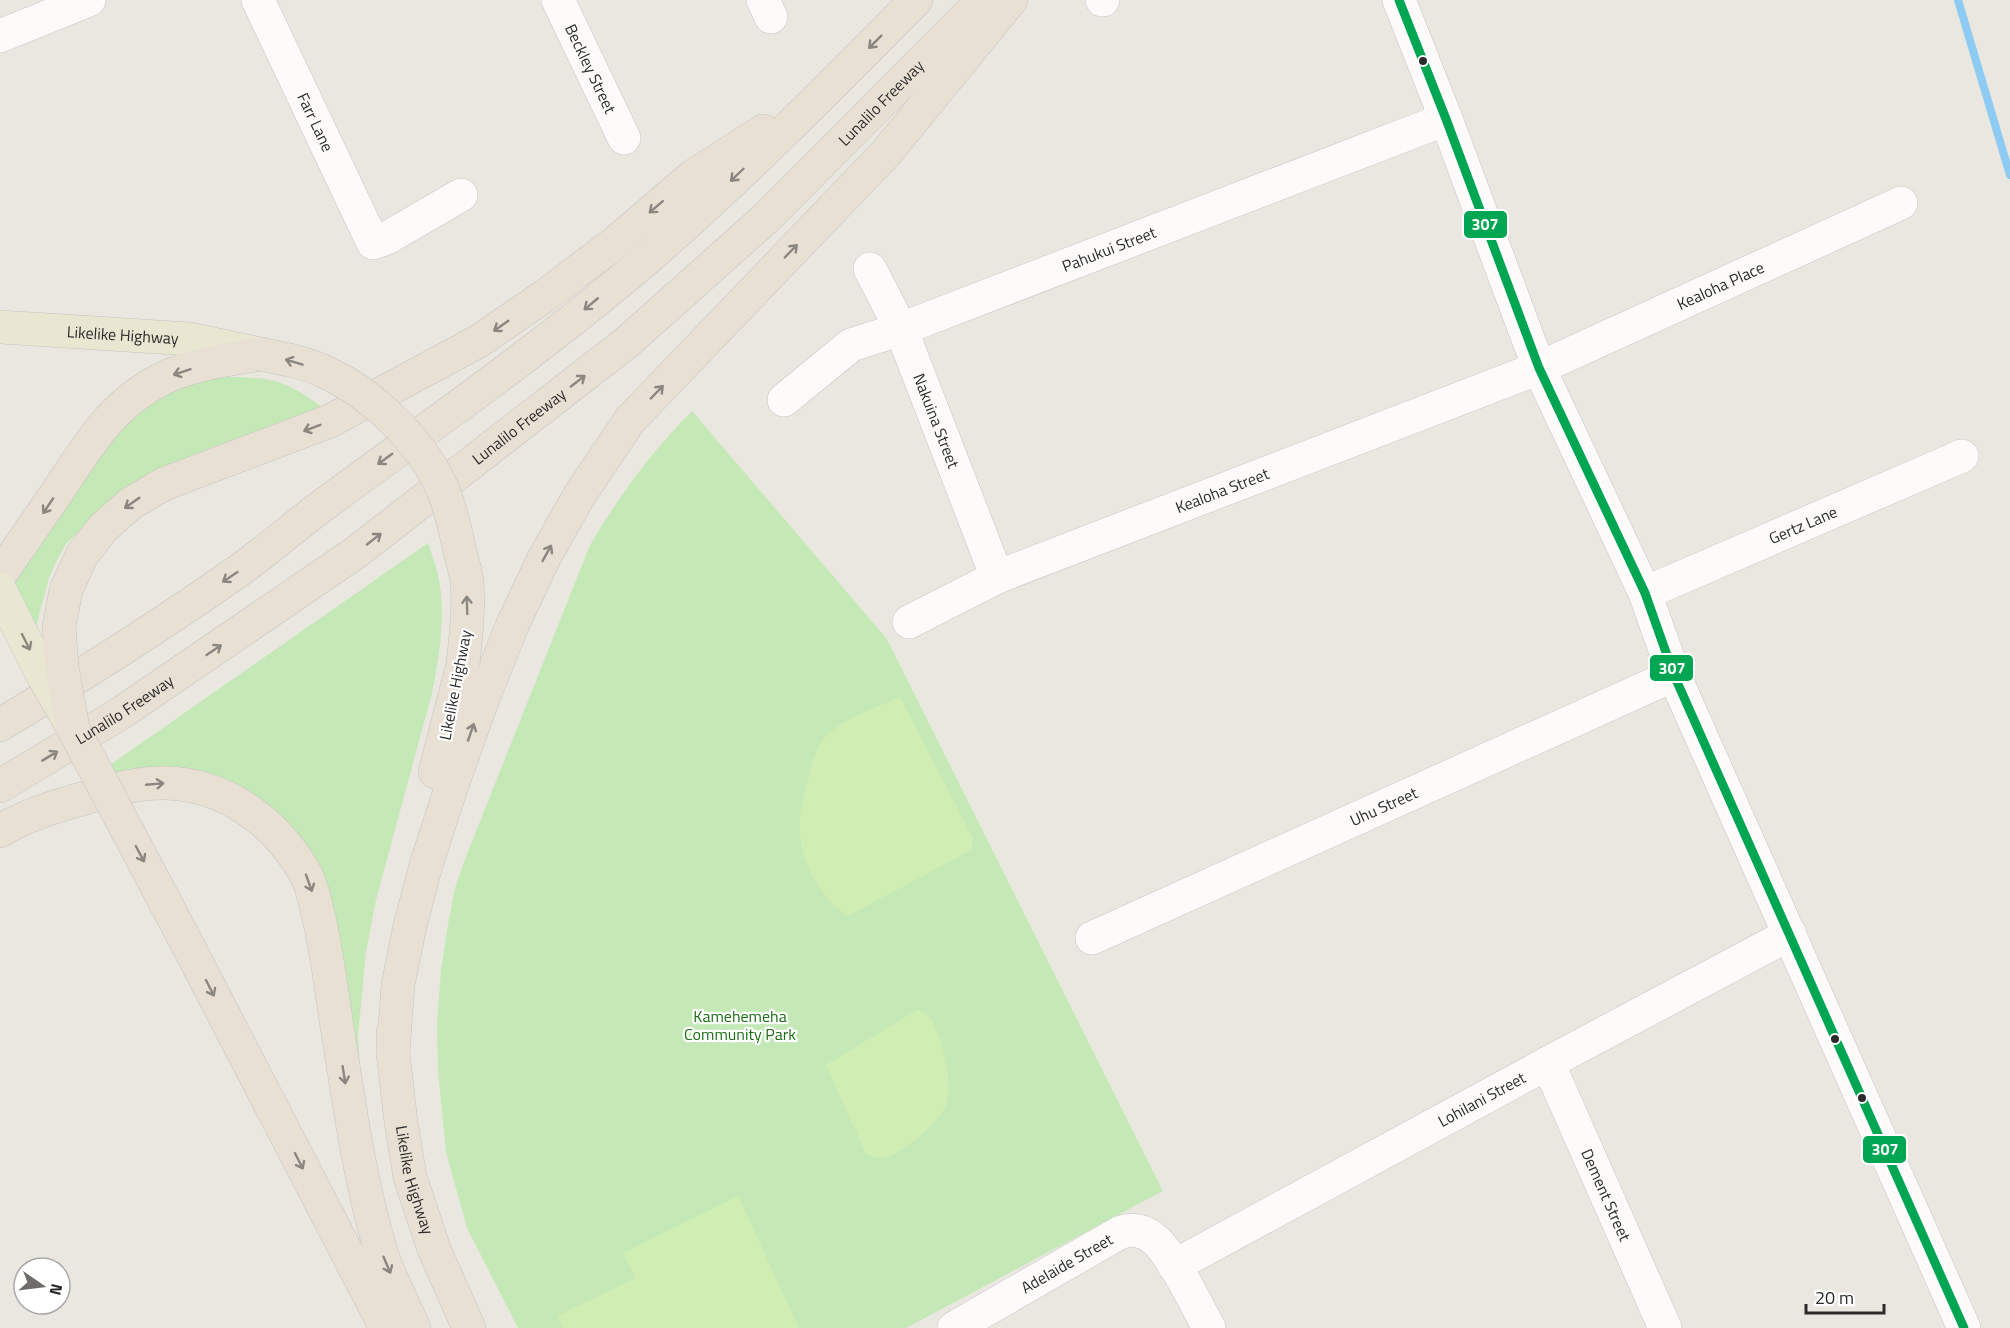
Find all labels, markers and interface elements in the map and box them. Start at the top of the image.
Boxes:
street label: Beckley Street [559,20,623,118]
one-way arrow [868,34,882,49]
street label: Lunalilo Freeway [832,54,929,151]
unlabelled marker [1417,55,1429,67]
street label: Farr Lane [291,88,340,156]
one-way arrow [730,168,745,183]
one-way arrow [649,200,664,214]
line badge: 307 [1463,210,1508,239]
text: 307 [1472,212,1498,236]
street label: Pahukui Street [1058,220,1160,278]
one-way arrow [784,244,799,259]
street label: Kealoha Place [1673,255,1768,316]
one-way arrow [583,298,599,311]
street label: Likelike Highway [66,319,180,350]
one-way arrow [494,320,510,332]
one-way arrow [285,356,304,367]
one-way arrow [173,367,192,378]
street label: Nakuina Street [907,370,966,472]
one-way arrow [570,374,586,387]
street label: Lunalilo Freeway [467,382,571,470]
one-way arrow [650,385,664,400]
one-way arrow [303,423,321,434]
one-way arrow [378,453,394,466]
street label: Kealoha Street [1172,461,1273,519]
one-way arrow [41,497,54,514]
one-way arrow [125,497,141,509]
street label: Gertz Lane [1765,499,1841,550]
one-way arrow [366,532,382,545]
one-way arrow [542,544,553,562]
one-way arrow [222,571,238,583]
one-way arrow [462,596,473,616]
street label: Likelike Highway [433,628,477,742]
one-way arrow [21,633,33,651]
one-way arrow [205,644,222,656]
line badge: 307 [1649,654,1694,682]
text: 307 [1659,656,1685,680]
street label: Lunalilo Freeway [70,668,179,750]
one-way arrow [466,723,477,742]
one-way arrow [41,749,58,761]
one-way arrow [145,778,165,789]
street label: Uhu Street [1346,780,1422,832]
one-way arrow [134,845,146,863]
one-way arrow [304,874,315,892]
one-way arrow [204,979,216,997]
park label: Kamehemeha Community Park [684,1004,796,1046]
unlabelled marker [1829,1033,1841,1045]
one-way arrow [339,1064,350,1084]
street label: Lohilani Street [1433,1065,1530,1133]
unlabelled marker [1856,1092,1868,1104]
street label: Likelike Highway [390,1124,440,1238]
line badge: 307 [1862,1135,1907,1164]
text: 307 [1872,1137,1898,1161]
street label: Dement Street [1575,1145,1637,1245]
one-way arrow [294,1152,305,1170]
street label: Adelaide Street [1016,1227,1117,1299]
one-way arrow [381,1255,393,1273]
north arrow [12,1256,72,1316]
scale bar [1806,1277,1884,1315]
text: N [44,1281,70,1298]
text: 20 m [1815,1284,1854,1311]

